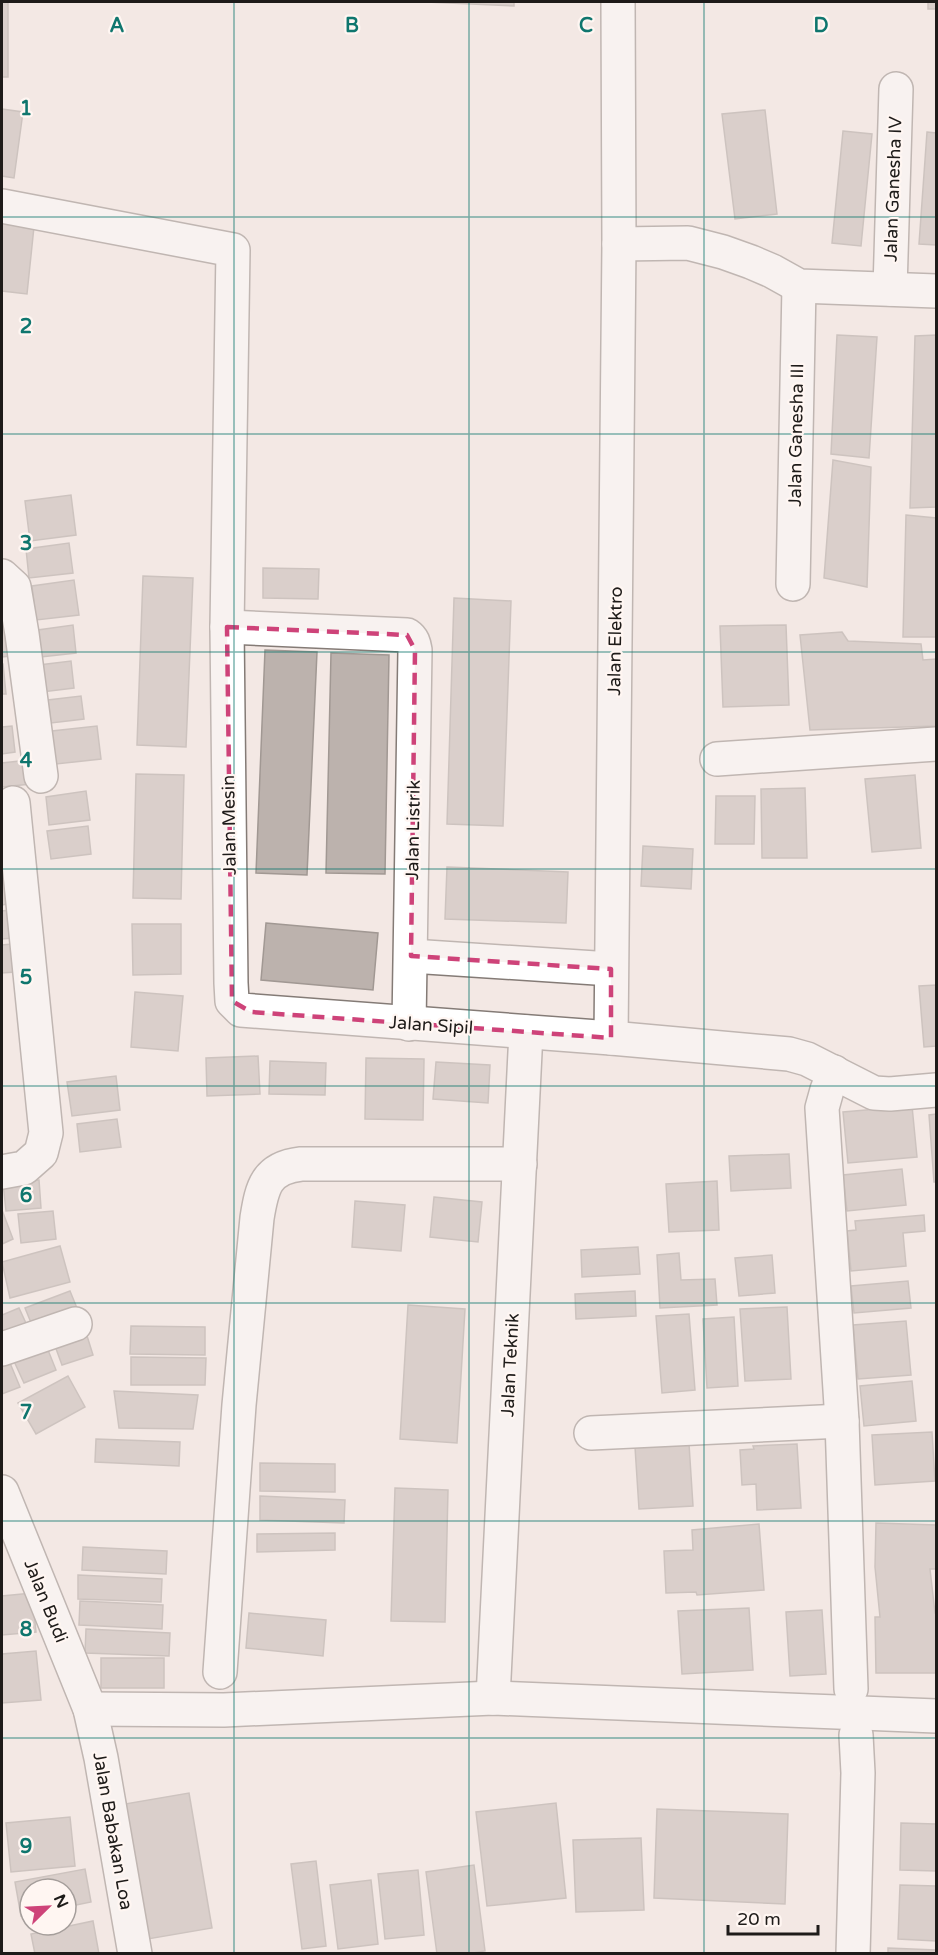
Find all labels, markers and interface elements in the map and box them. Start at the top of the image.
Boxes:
text: A [110,14,125,38]
text: B [345,14,359,38]
text: C [579,14,593,38]
text: D [813,14,829,38]
text: 1 [20,97,32,121]
street label: Jalan Ganesha IV [879,115,907,262]
text: 2 [20,315,32,339]
street label: Jalan Ganesha III [784,363,808,507]
text: 3 [20,532,32,556]
street label: Jalan Elektro [603,586,627,696]
text: 4 [20,749,33,773]
street label: Jalan Mesin [217,775,241,875]
street label: Jalan Listrik [401,780,425,880]
text: 5 [20,966,32,990]
street label: Jalan Sipil [388,1011,474,1039]
text: 6 [20,1184,32,1208]
street label: Jalan Teknik [496,1312,524,1417]
text: 7 [20,1401,32,1425]
street label: Jalan Budi [19,1556,73,1646]
text: 8 [20,1618,32,1642]
street label: Jalan Babakan Loa [88,1750,138,1912]
text: 9 [20,1835,32,1859]
north arrow [18,1877,78,1937]
text: N [49,1891,73,1911]
scale bar [728,1898,818,1936]
text: 20 m [737,1908,781,1930]

